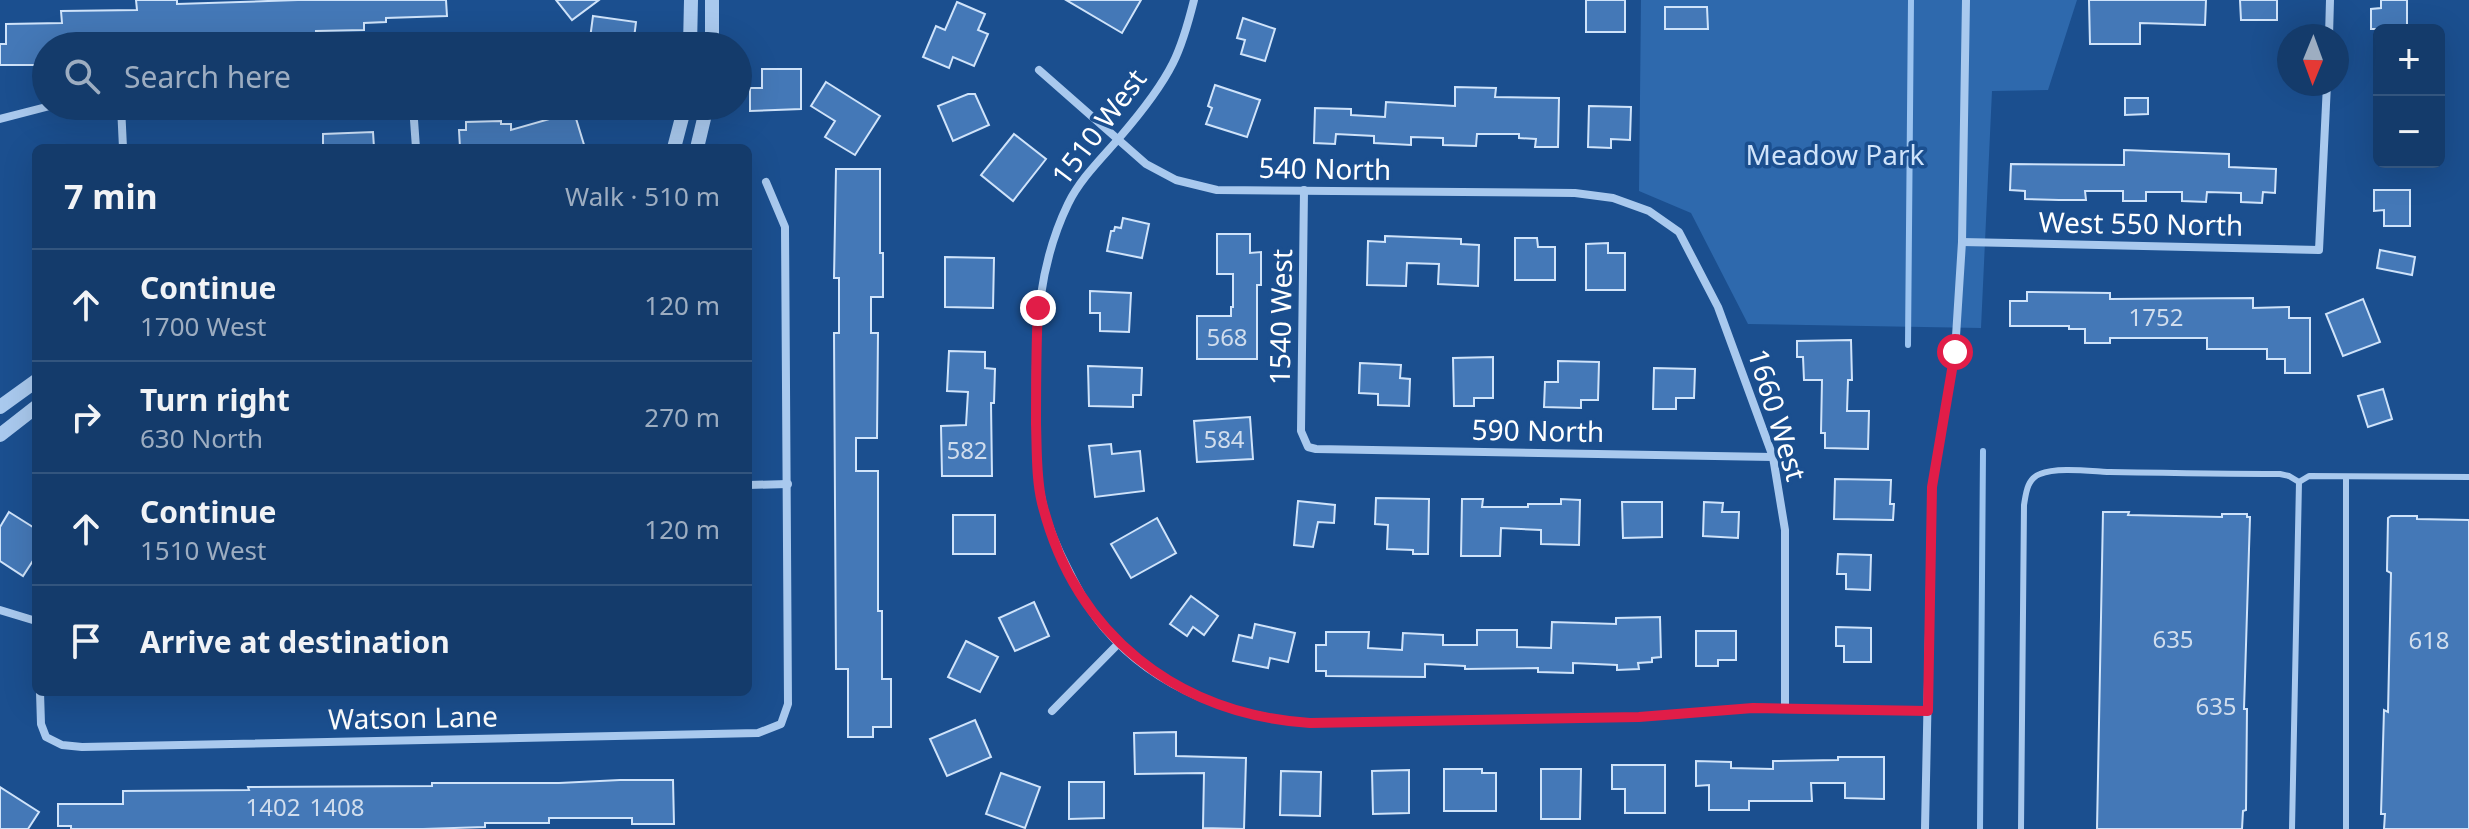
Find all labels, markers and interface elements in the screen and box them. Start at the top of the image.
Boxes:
north arrow [2277,24,2349,96]
map controls [2373,24,2445,168]
button: + [2373,24,2445,96]
search box [32,32,752,120]
icon: search [60,54,104,98]
text: Search here [124,56,291,97]
street label: 1510 West [1042,61,1154,192]
button: − [2373,96,2445,168]
park label: Meadow Park [1746,135,1925,173]
street label: 540 North [1258,148,1392,188]
text: 7 min [64,173,158,219]
text: Walk · 510 m [565,178,720,214]
street label: West 550 North [2038,202,2244,244]
street label: 1540 West [1260,249,1300,385]
text: Continue [140,267,276,308]
icon: ahead [64,283,108,327]
text: 120 m [644,287,720,323]
route end [1020,290,1056,326]
house number: 1752 [2129,300,2183,333]
text: 1700 West [140,308,266,344]
house number: 568 [1206,320,1248,353]
route start [1937,334,1973,370]
street label: 1660 West [1740,344,1816,485]
text: Turn right [140,379,290,420]
icon: right [64,395,108,439]
text: 270 m [644,399,720,435]
street label: 590 North [1471,410,1605,450]
text: 630 North [140,420,263,456]
house number: 584 [1203,422,1245,455]
house number: 582 [946,433,988,466]
text: Continue [140,491,276,532]
icon: ahead [64,507,108,551]
text: 120 m [644,511,720,547]
text: 1510 West [140,532,266,568]
icon: arrive [64,619,108,663]
text: Arrive at destination [140,621,450,662]
house number: 635 [2152,622,2194,655]
house number: 618 [2408,623,2450,656]
house number: 635 [2195,689,2237,722]
street label: Watson Lane [328,697,498,737]
house number: 1402 [246,790,300,823]
house number: 1408 [310,790,364,823]

